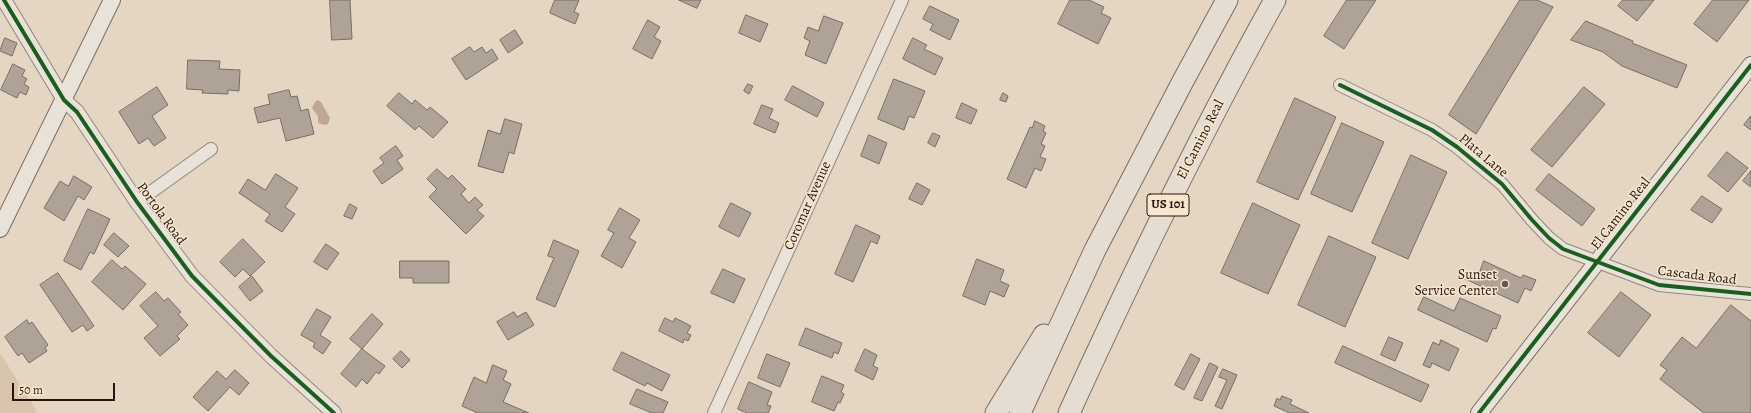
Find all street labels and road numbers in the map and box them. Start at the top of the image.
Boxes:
street label: El Camino Real [1174,97,1228,183]
street label: Plata Lane [1455,131,1511,181]
street label: Coromar Avenue [781,159,835,253]
street label: El Camino Real [1588,175,1654,253]
street label: Portola Road [133,180,189,248]
road number: US 101 [1147,194,1189,216]
street label: Cascada Road [1657,263,1737,289]

